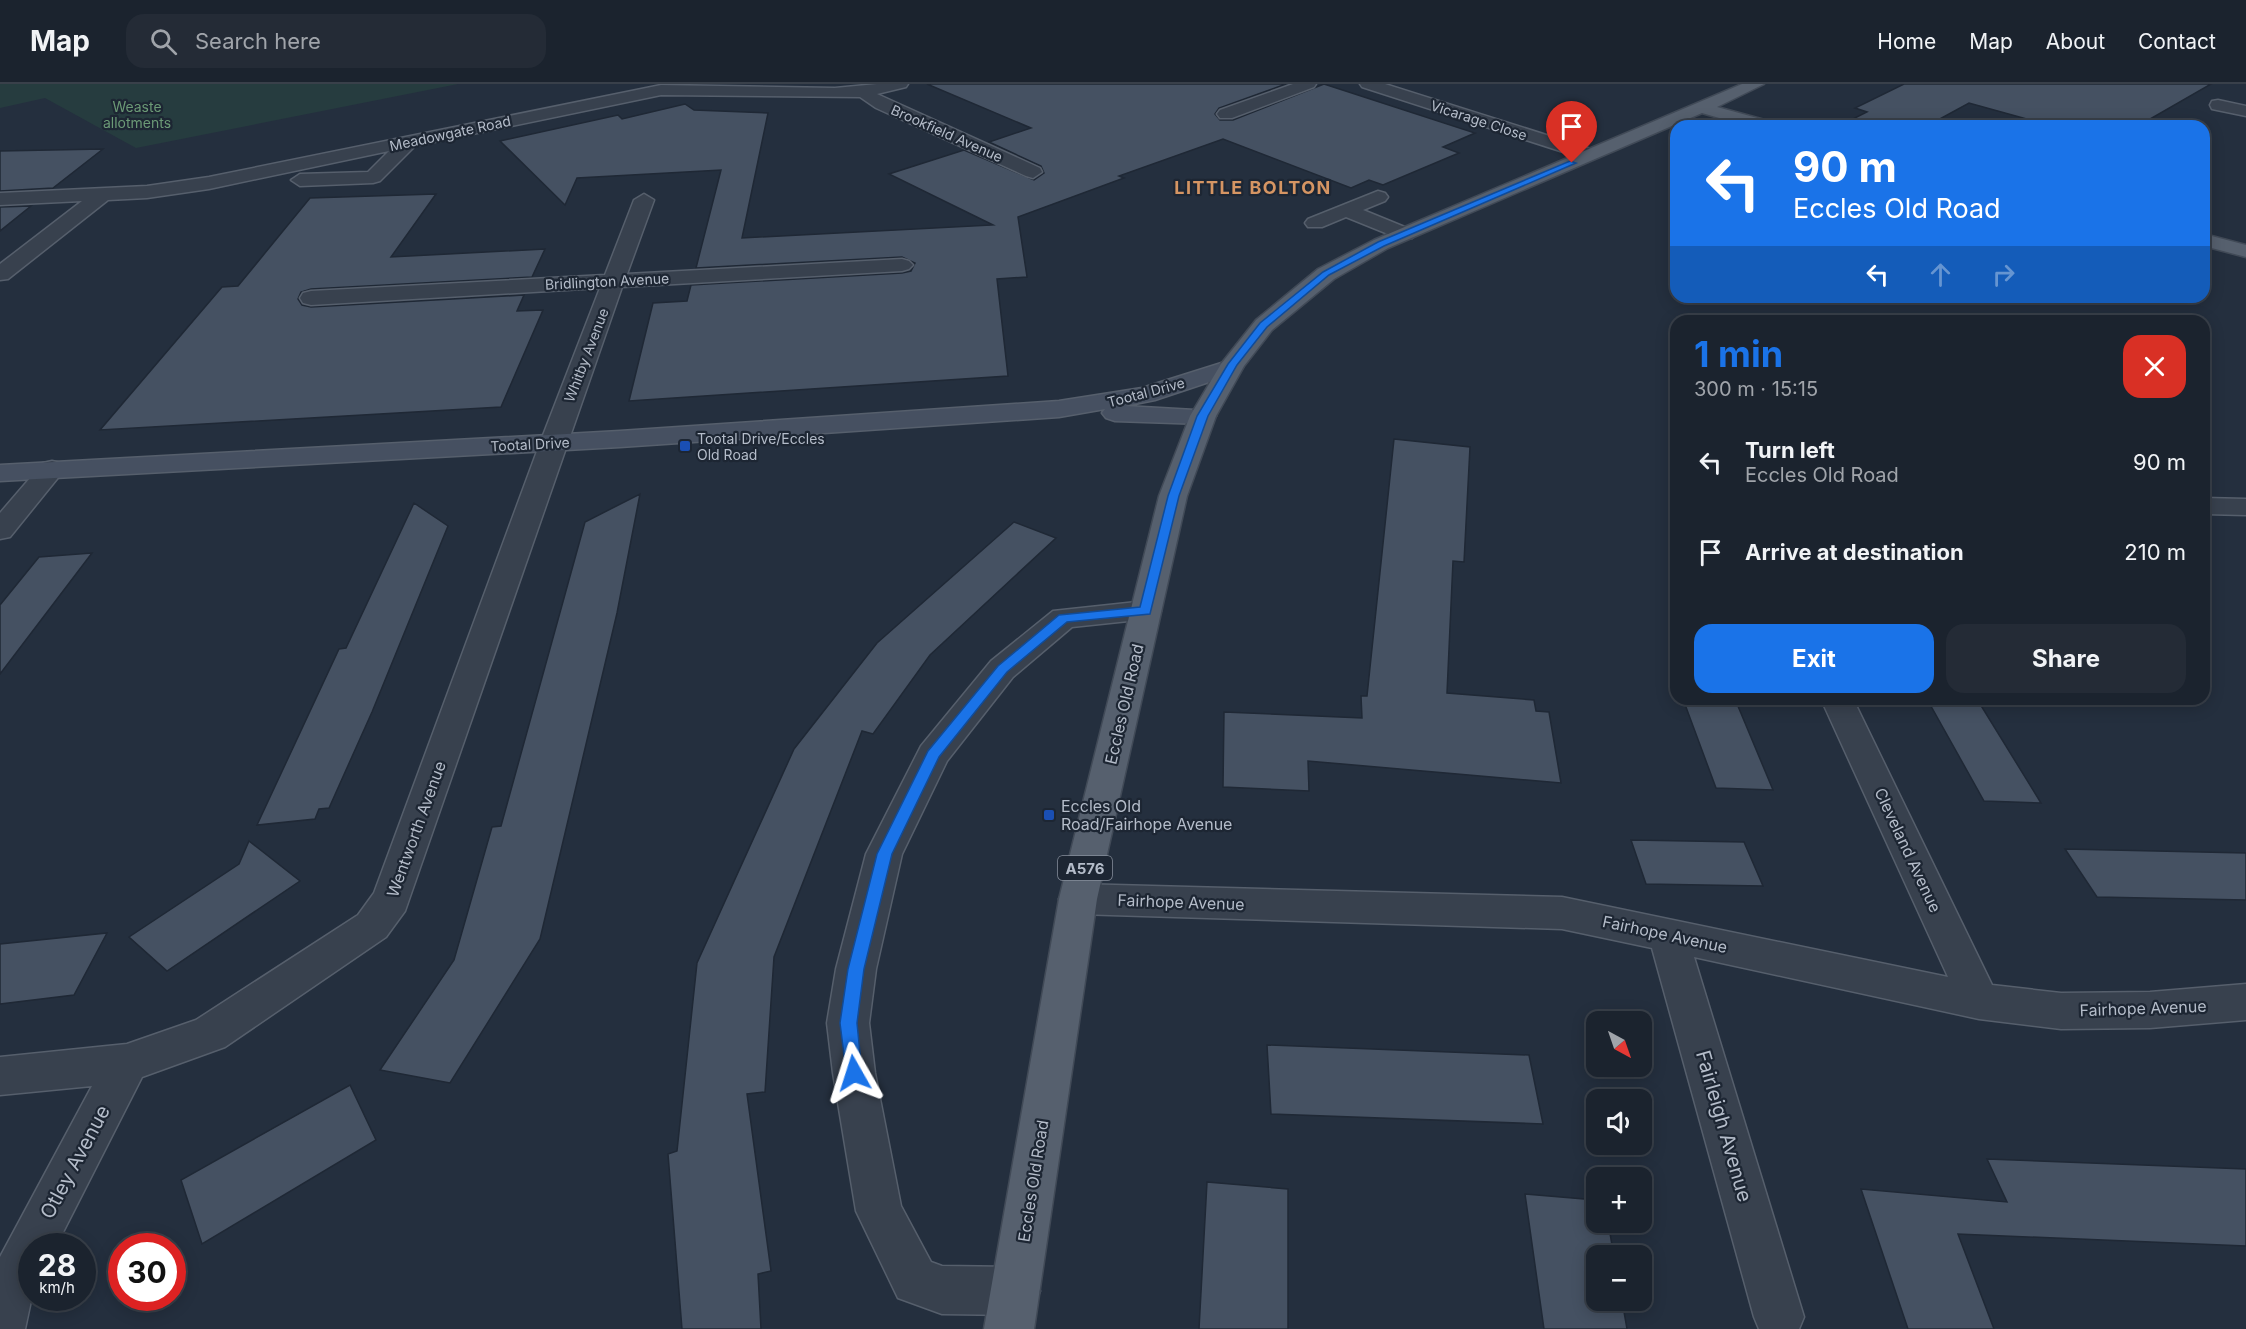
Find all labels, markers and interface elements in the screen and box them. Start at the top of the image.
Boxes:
search box [126,14,546,68]
text: Map [30,24,90,58]
icon: search [147,25,180,58]
text: Search here [195,28,321,54]
text: Home [1877,29,1936,54]
text: Map [1969,29,2013,54]
text: About [2046,29,2105,54]
text: Contact [2138,29,2216,54]
street label: Vicarage Close [1429,96,1529,144]
park label: Weaste allotments [103,98,171,131]
street label: Brookfield Avenue [889,101,1005,165]
pin [1546,101,1597,163]
icon: arrive [1555,110,1588,143]
street label: Meadowgate Road [388,112,512,154]
text: 90 m [1793,141,1897,192]
icon: left [1694,144,1772,222]
district label: LITTLE BOLTON [1174,177,1332,198]
text: Eccles Old Road [1793,192,2001,225]
icon: left [1861,258,1894,291]
icon: ahead [1924,258,1957,291]
icon: right [1987,258,2020,291]
street label: Bridlington Avenue [544,269,670,293]
street label: Whitby Avenue [560,306,612,404]
text: 1 min [1694,332,1783,376]
button: close [2123,335,2186,398]
street label: Tootal Drive [1105,374,1187,410]
text: 300 m · 15:15 [1694,377,1818,401]
place label: Tootal Drive/Eccles Old Road [697,430,825,463]
street label: Tootal Drive [490,433,570,455]
text: Turn left [1745,437,1835,463]
marker: Tootal Drive/Eccles Old Road [678,439,692,453]
icon: left [1694,446,1727,479]
text: 90 m [2133,449,2186,475]
text: Eccles Old Road [1745,463,1899,487]
icon: arrive [1694,536,1727,569]
text: Arrive at destination [1745,539,1964,565]
text: 210 m [2124,539,2186,565]
button: Exit [1694,624,1934,693]
button: Share [1946,624,2186,693]
street label: Eccles Old Road [1100,642,1148,766]
street label: Wentworth Avenue [382,758,450,900]
street label: Cleveland Avenue [1870,784,1946,916]
place label: Eccles Old Road/Fairhope Avenue [1061,796,1232,834]
marker: Eccles Old Road/Fairhope Avenue [1042,808,1056,822]
road number: A576 [1058,856,1112,880]
street label: Fairhope Avenue [1117,890,1245,914]
street label: Fairhope Avenue [1601,911,1729,957]
street label: Fairhope Avenue [2079,996,2207,1020]
north arrow [1586,1011,1652,1077]
map controls [1586,1011,1652,1311]
position arrow [822,1041,886,1105]
street label: Fairleigh Avenue [1691,1047,1757,1205]
button: sound [1586,1089,1652,1155]
street label: Otley Avenue [35,1101,115,1223]
street label: Eccles Old Road [1013,1119,1053,1243]
button: + [1586,1167,1652,1233]
speed limit sign: 30 [108,1233,186,1311]
button: − [1586,1245,1652,1311]
text: 28 [38,1247,76,1283]
text: km/h [39,1278,75,1297]

